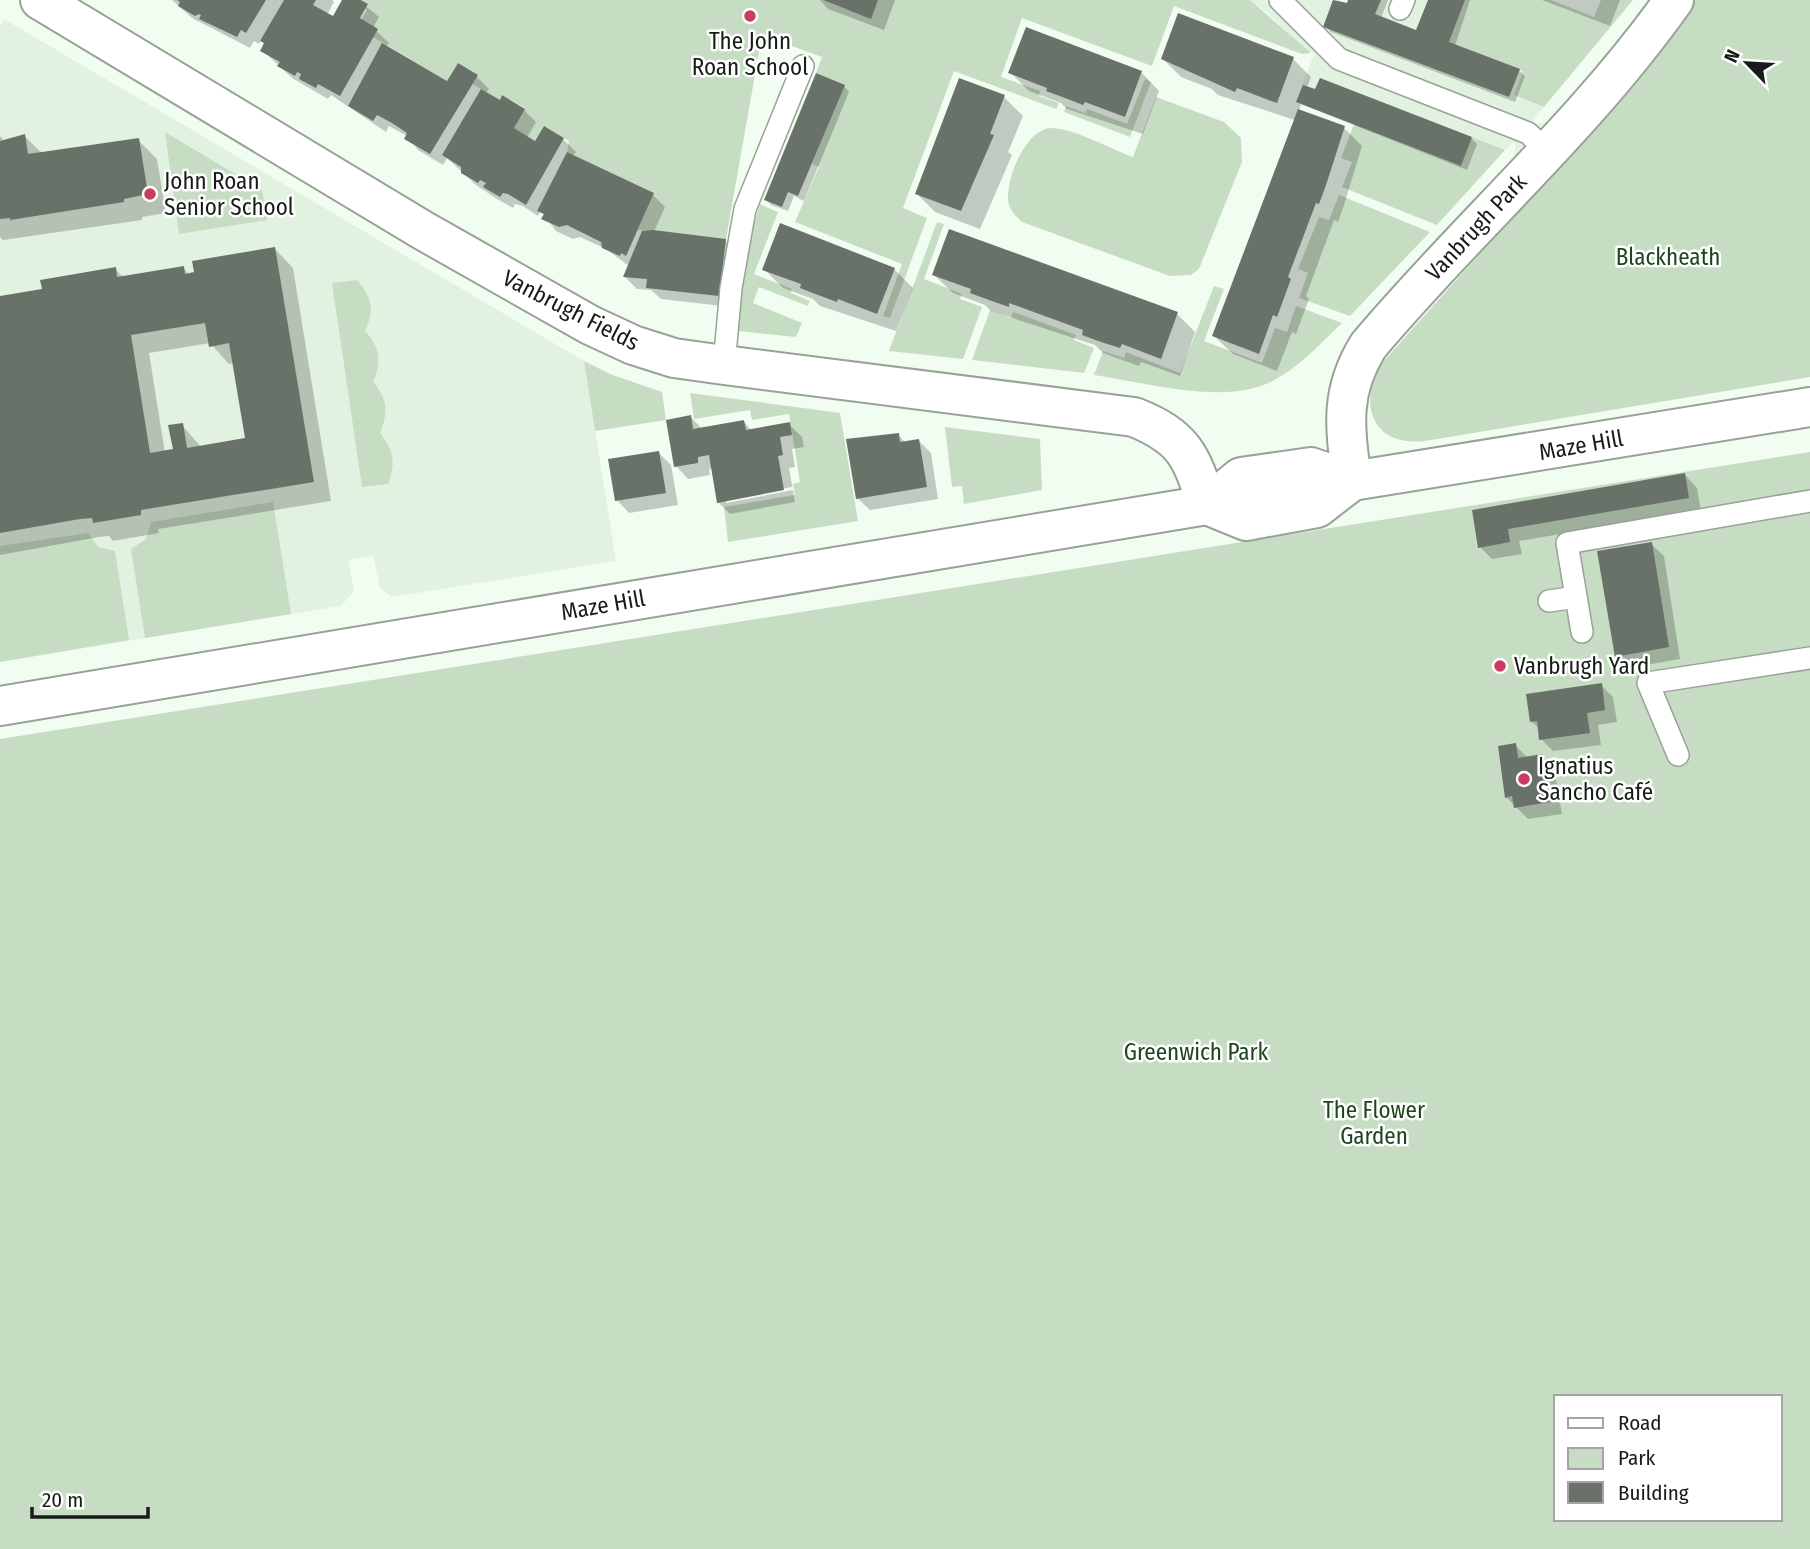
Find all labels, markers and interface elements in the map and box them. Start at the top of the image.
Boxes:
marker: The John Roan School [742,8,758,24]
place label: The John Roan School [692,27,808,81]
north arrow [1712,28,1782,98]
text: N [1719,46,1745,66]
place label: John Roan Senior School [164,167,294,221]
street label: Vanbrugh Park [1420,168,1533,286]
marker: John Roan Senior School [142,186,158,202]
park label: Blackheath [1616,243,1720,271]
street label: Vanbrugh Fields [498,264,644,356]
street label: Maze Hill [1537,424,1625,466]
street label: Maze Hill [559,584,647,626]
place label: Vanbrugh Yard [1514,652,1649,680]
marker: Vanbrugh Yard [1492,658,1508,674]
place label: Ignatius Sancho Café [1538,752,1653,806]
marker: Ignatius Sancho Café [1516,771,1532,787]
park label: Greenwich Park [1124,1038,1269,1066]
park label: The Flower Garden [1323,1096,1425,1150]
legend [1554,1395,1782,1521]
text: Road [1618,1410,1662,1436]
text: Park [1618,1445,1656,1471]
scale bar [32,1476,147,1520]
text: Building [1618,1480,1689,1506]
text: 20 m [42,1487,83,1513]

